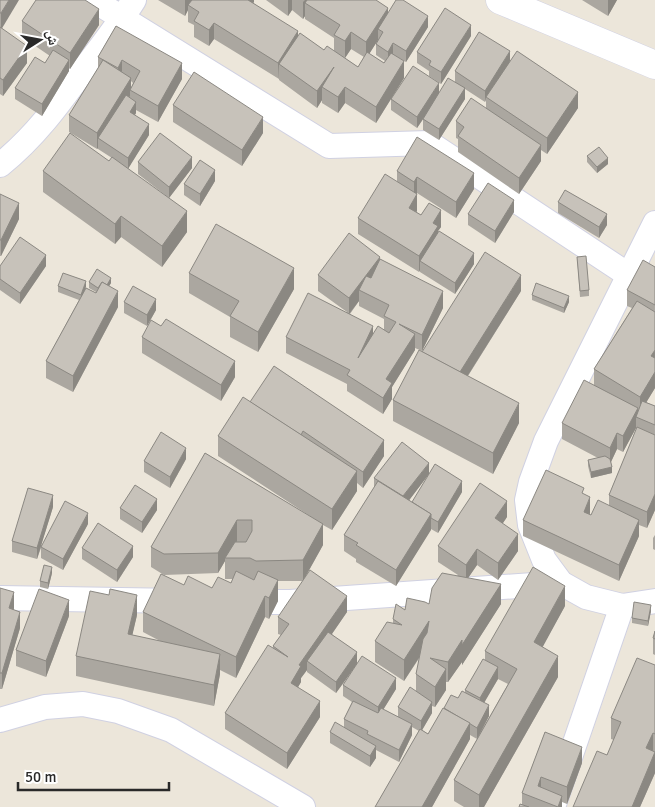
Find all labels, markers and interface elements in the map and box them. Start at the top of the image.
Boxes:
north arrow [15,15,65,65]
text: ش [43,29,62,47]
scale bar [18,760,169,792]
text: 50 m [25,768,56,786]

